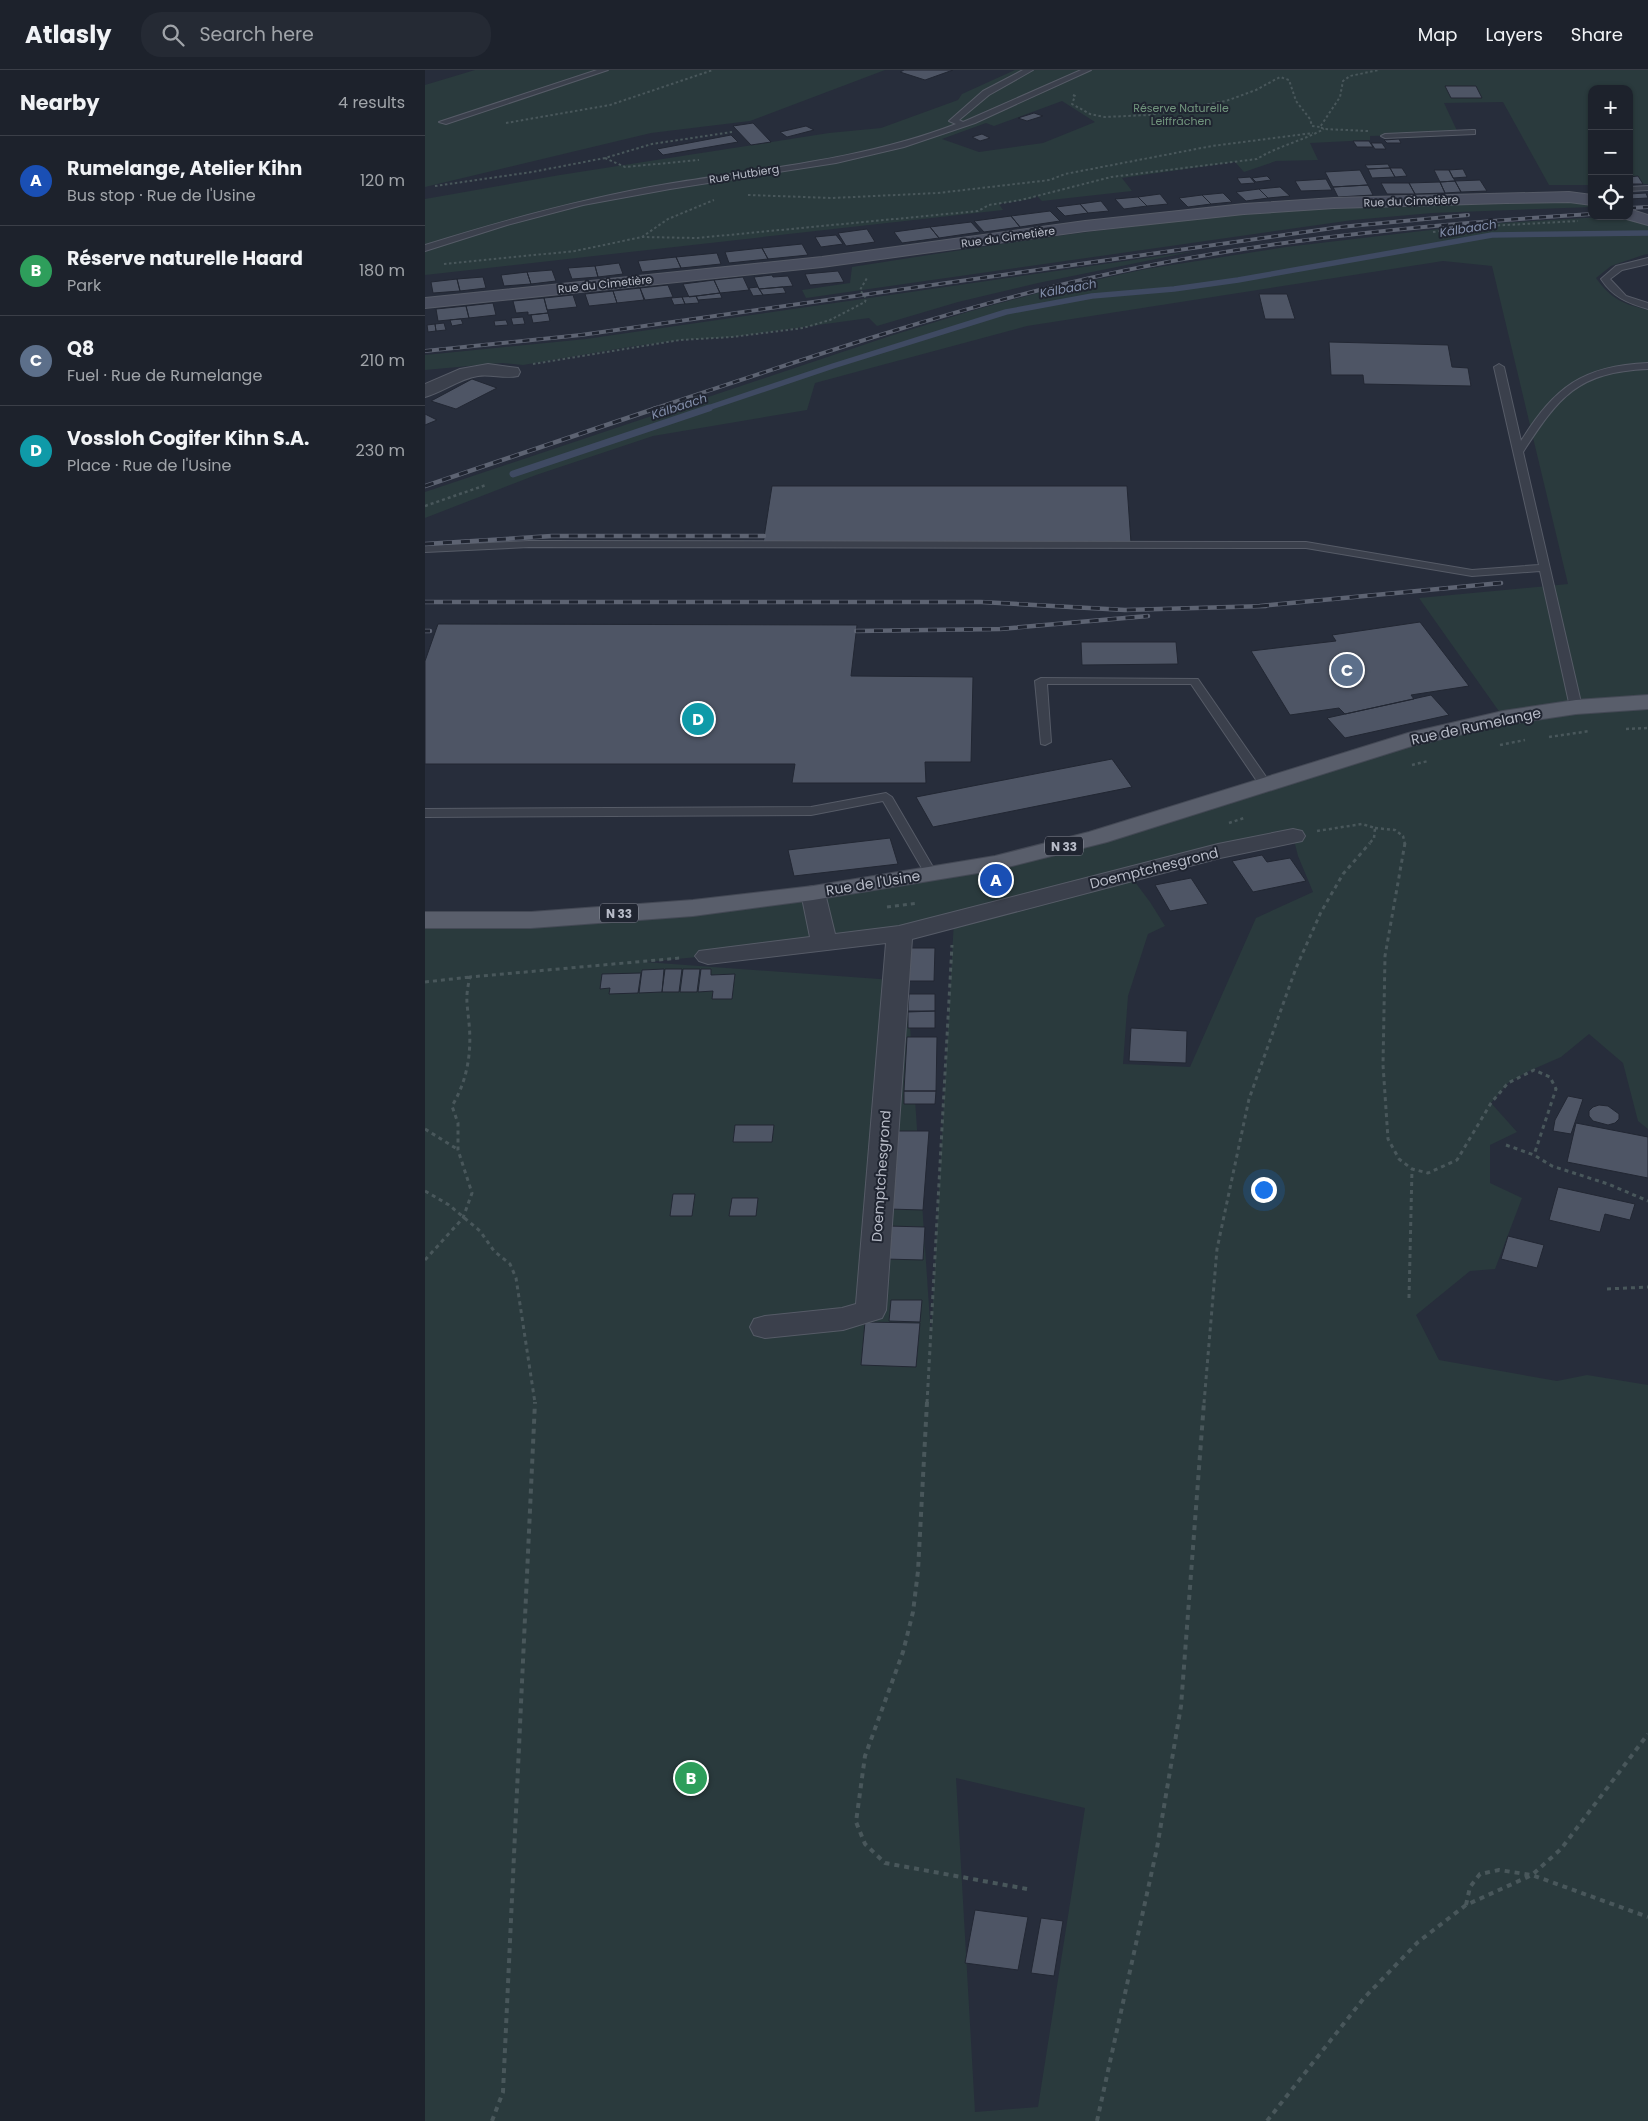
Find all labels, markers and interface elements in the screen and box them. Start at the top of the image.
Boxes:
search box [141,12,491,57]
text: Atlasly [25,18,111,51]
icon: search [159,21,187,49]
text: Search here [199,21,314,48]
text: Map [1418,22,1458,47]
text: Layers [1486,22,1543,47]
text: Share [1571,22,1623,47]
map controls [1588,85,1633,220]
button: + [1588,85,1633,130]
text: Nearby [20,88,100,117]
text: 4 results [338,91,405,114]
park label: Réserve Naturelle Leiffrächen [1133,100,1229,129]
button: − [1588,130,1633,175]
text: Rumelange, Atelier Kihn [67,155,302,182]
street label: Rue Hutbierg [708,161,780,187]
text: A [30,169,42,192]
text: 120 m [360,169,405,192]
button: locate [1588,175,1633,220]
text: Bus stop · Rue de l'Usine [67,184,256,207]
street label: Rue du Cimetière [1363,191,1459,211]
water label: Kälbaach [1438,215,1498,241]
street label: Rue du Cimetière [960,222,1056,252]
text: Réserve naturelle Haard [67,245,303,272]
text: B [31,259,41,282]
text: 180 m [359,259,405,282]
street label: Rue du Cimetière [557,271,653,297]
text: Park [67,274,101,297]
water label: Kälbaach [1038,275,1098,301]
text: Q8 [67,335,94,362]
text: C [30,349,42,372]
text: 210 m [360,349,405,372]
text: Fuel · Rue de Rumelange [67,364,262,387]
water label: Kälbaach [649,389,709,423]
text: Vossloh Cogifer Kihn S.A. [67,425,309,452]
text: D [30,439,42,462]
text: 230 m [356,439,405,462]
text: Place · Rue de l'Usine [67,454,231,477]
pin: C [1331,651,1363,689]
pin: D [682,700,714,738]
street label: Rue de Rumelange [1409,702,1543,750]
road number: N 33 [1045,836,1083,856]
street label: Doemptchesgrond [1088,842,1220,894]
pin: A [980,861,1012,899]
street label: Rue de l'Usine [824,866,922,900]
road number: N 33 [600,904,638,922]
street label: Doemptchesgrond [866,1109,896,1243]
your location [1251,1177,1277,1203]
pin: B [675,1759,707,1797]

